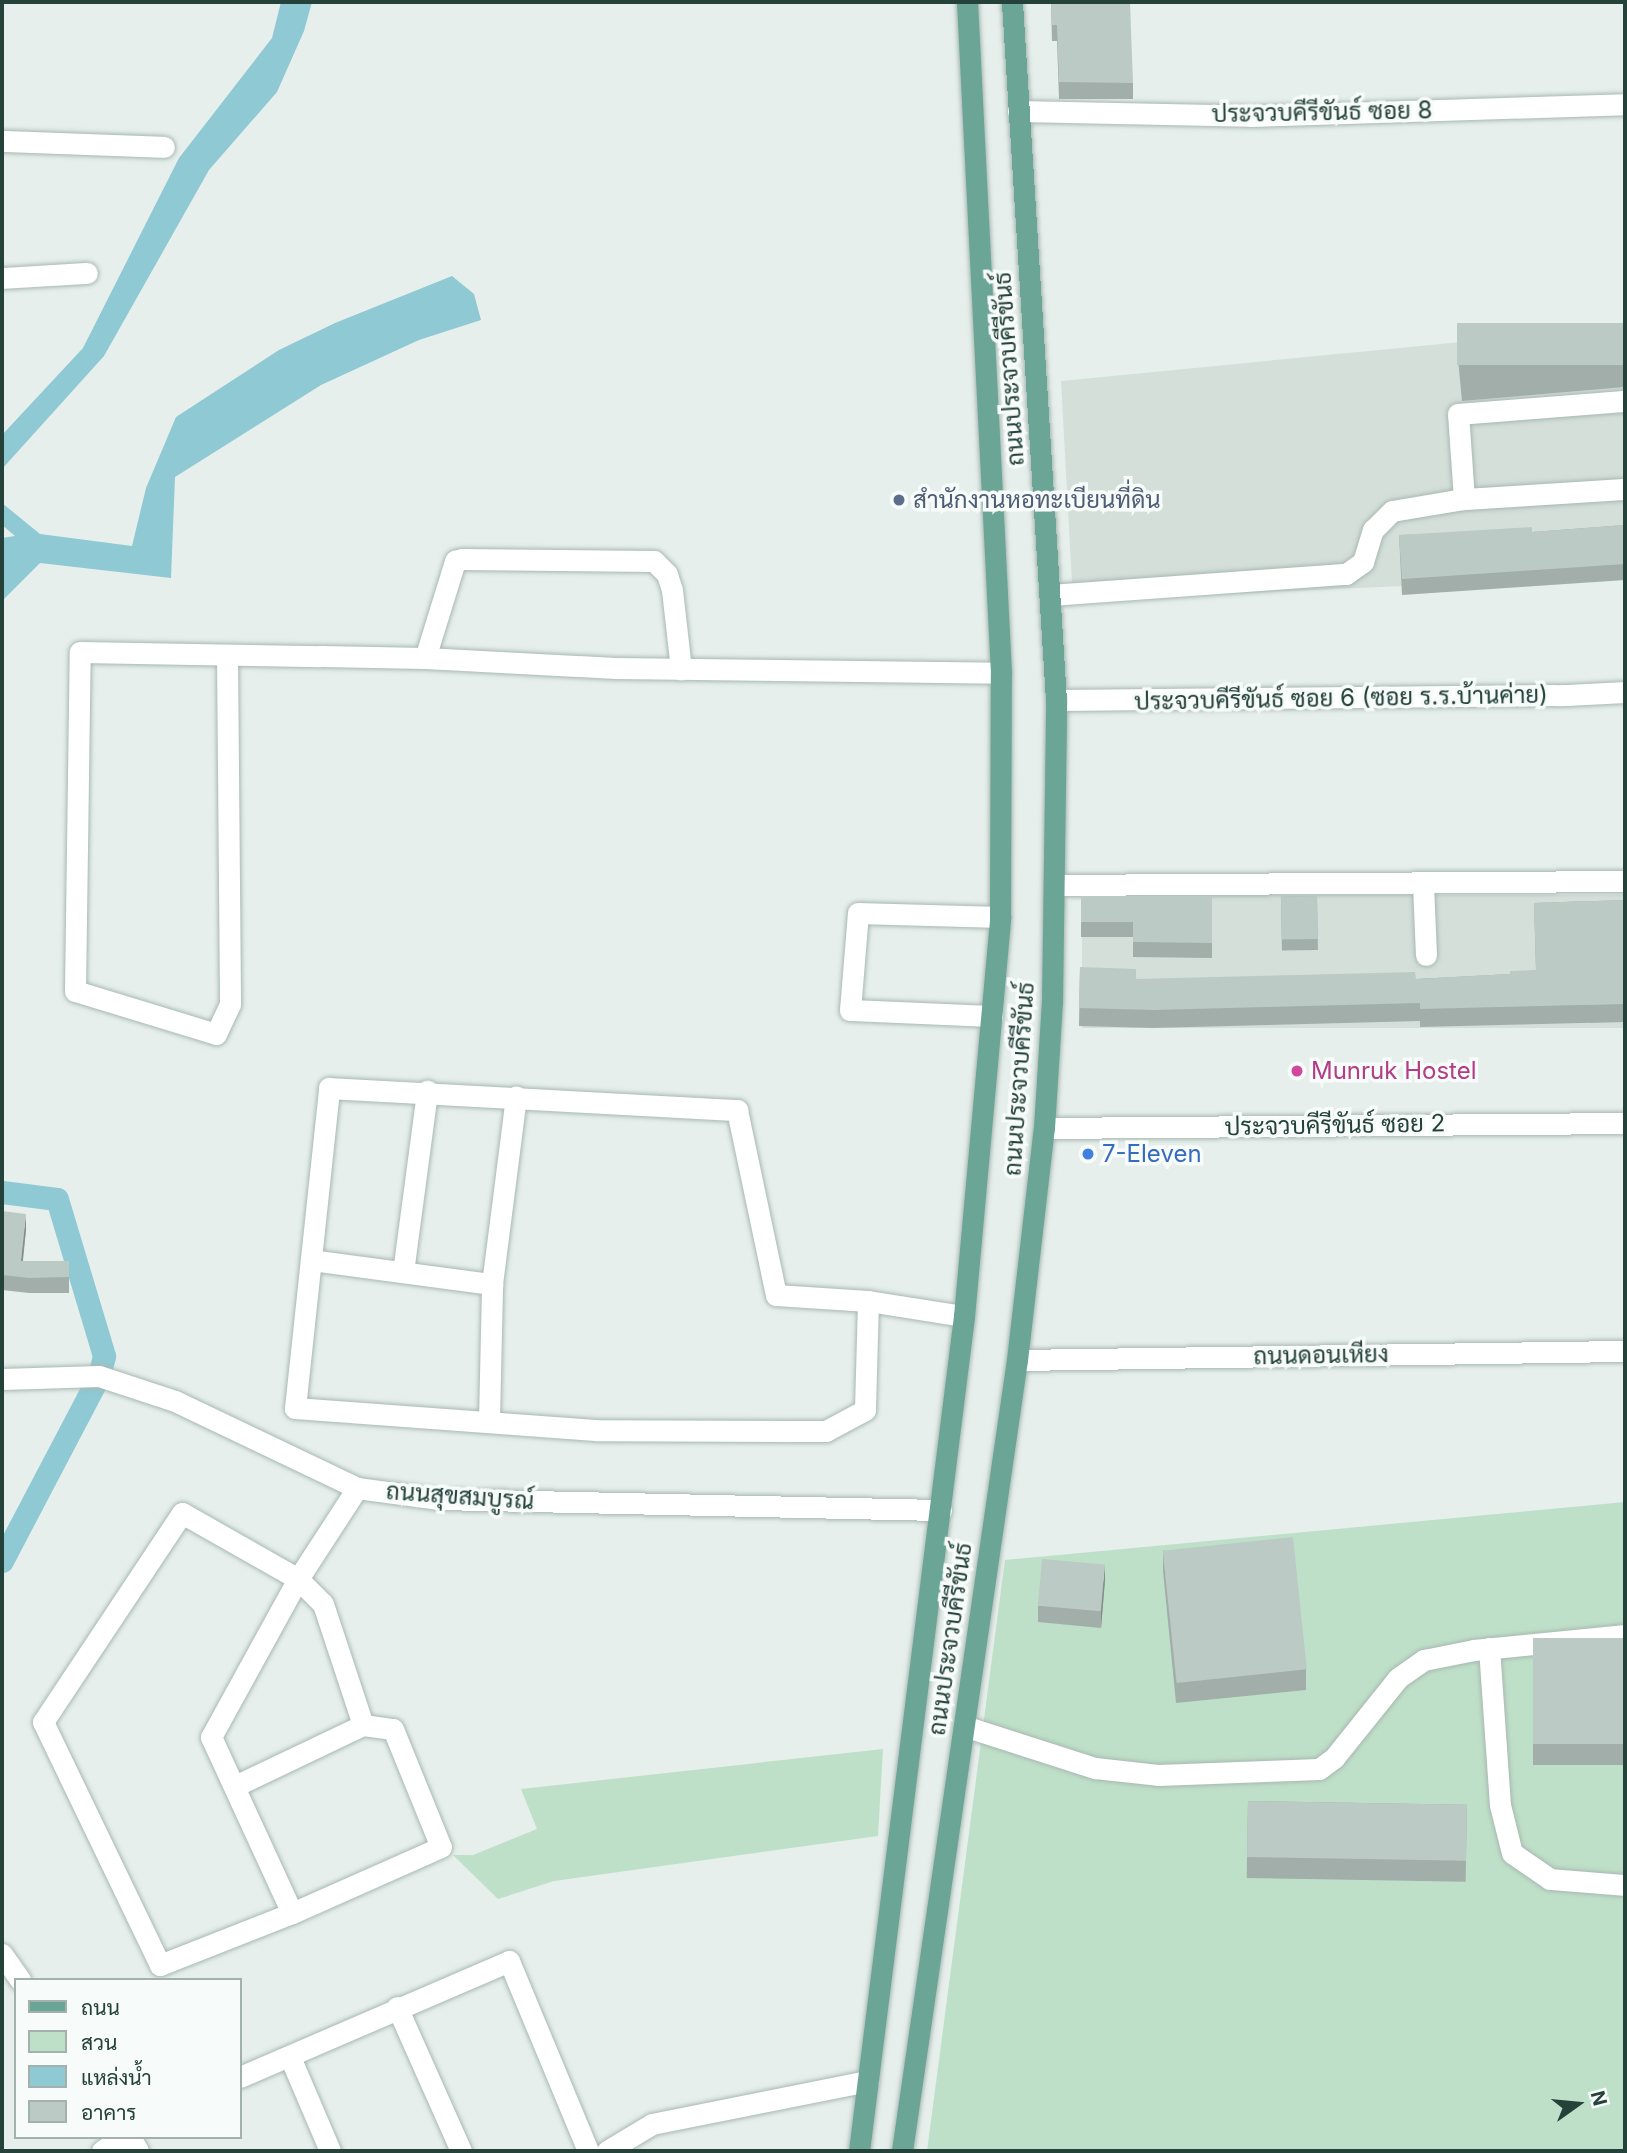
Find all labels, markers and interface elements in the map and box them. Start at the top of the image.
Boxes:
street label: ประจวบคีรีขันธ์ ซอย 8 [1211,96,1433,128]
street label: ถนนประจวบคีรีขันธ์ [988,271,1030,467]
place label: สำนักงานหอทะเบียนที่ดิน [913,486,1161,514]
marker: สำนักงานหอทะเบียนที่ดิน [891,492,907,508]
street label: ประจวบคีรีขันธ์ ซอย 6 (ซอย ร.ร.บ้านค่าย) [1134,680,1548,716]
street label: ถนนประจวบคีรีขันธ์ [998,981,1040,1177]
place label: Munruk Hostel [1311,1057,1477,1085]
marker: Munruk Hostel [1289,1063,1305,1079]
street label: ประจวบคีรีขันธ์ ซอย 2 [1224,1109,1446,1141]
place label: 7-Eleven [1102,1140,1202,1168]
marker: 7-Eleven [1080,1146,1096,1162]
street label: ถนนดอนเหียง [1253,1339,1389,1371]
street label: ถนนสุขสมบูรณ์ [385,1476,535,1516]
street label: ถนนประจวบคีรีขันธ์ [922,1541,978,1737]
legend [14,1978,242,2139]
text: ถนน [81,1995,120,2020]
text: สวน [81,2030,117,2055]
text: แหล่งน้ำ [81,2065,152,2090]
north arrow [1543,2069,1613,2139]
text: N [1586,2088,1612,2108]
text: อาคาร [81,2100,137,2125]

